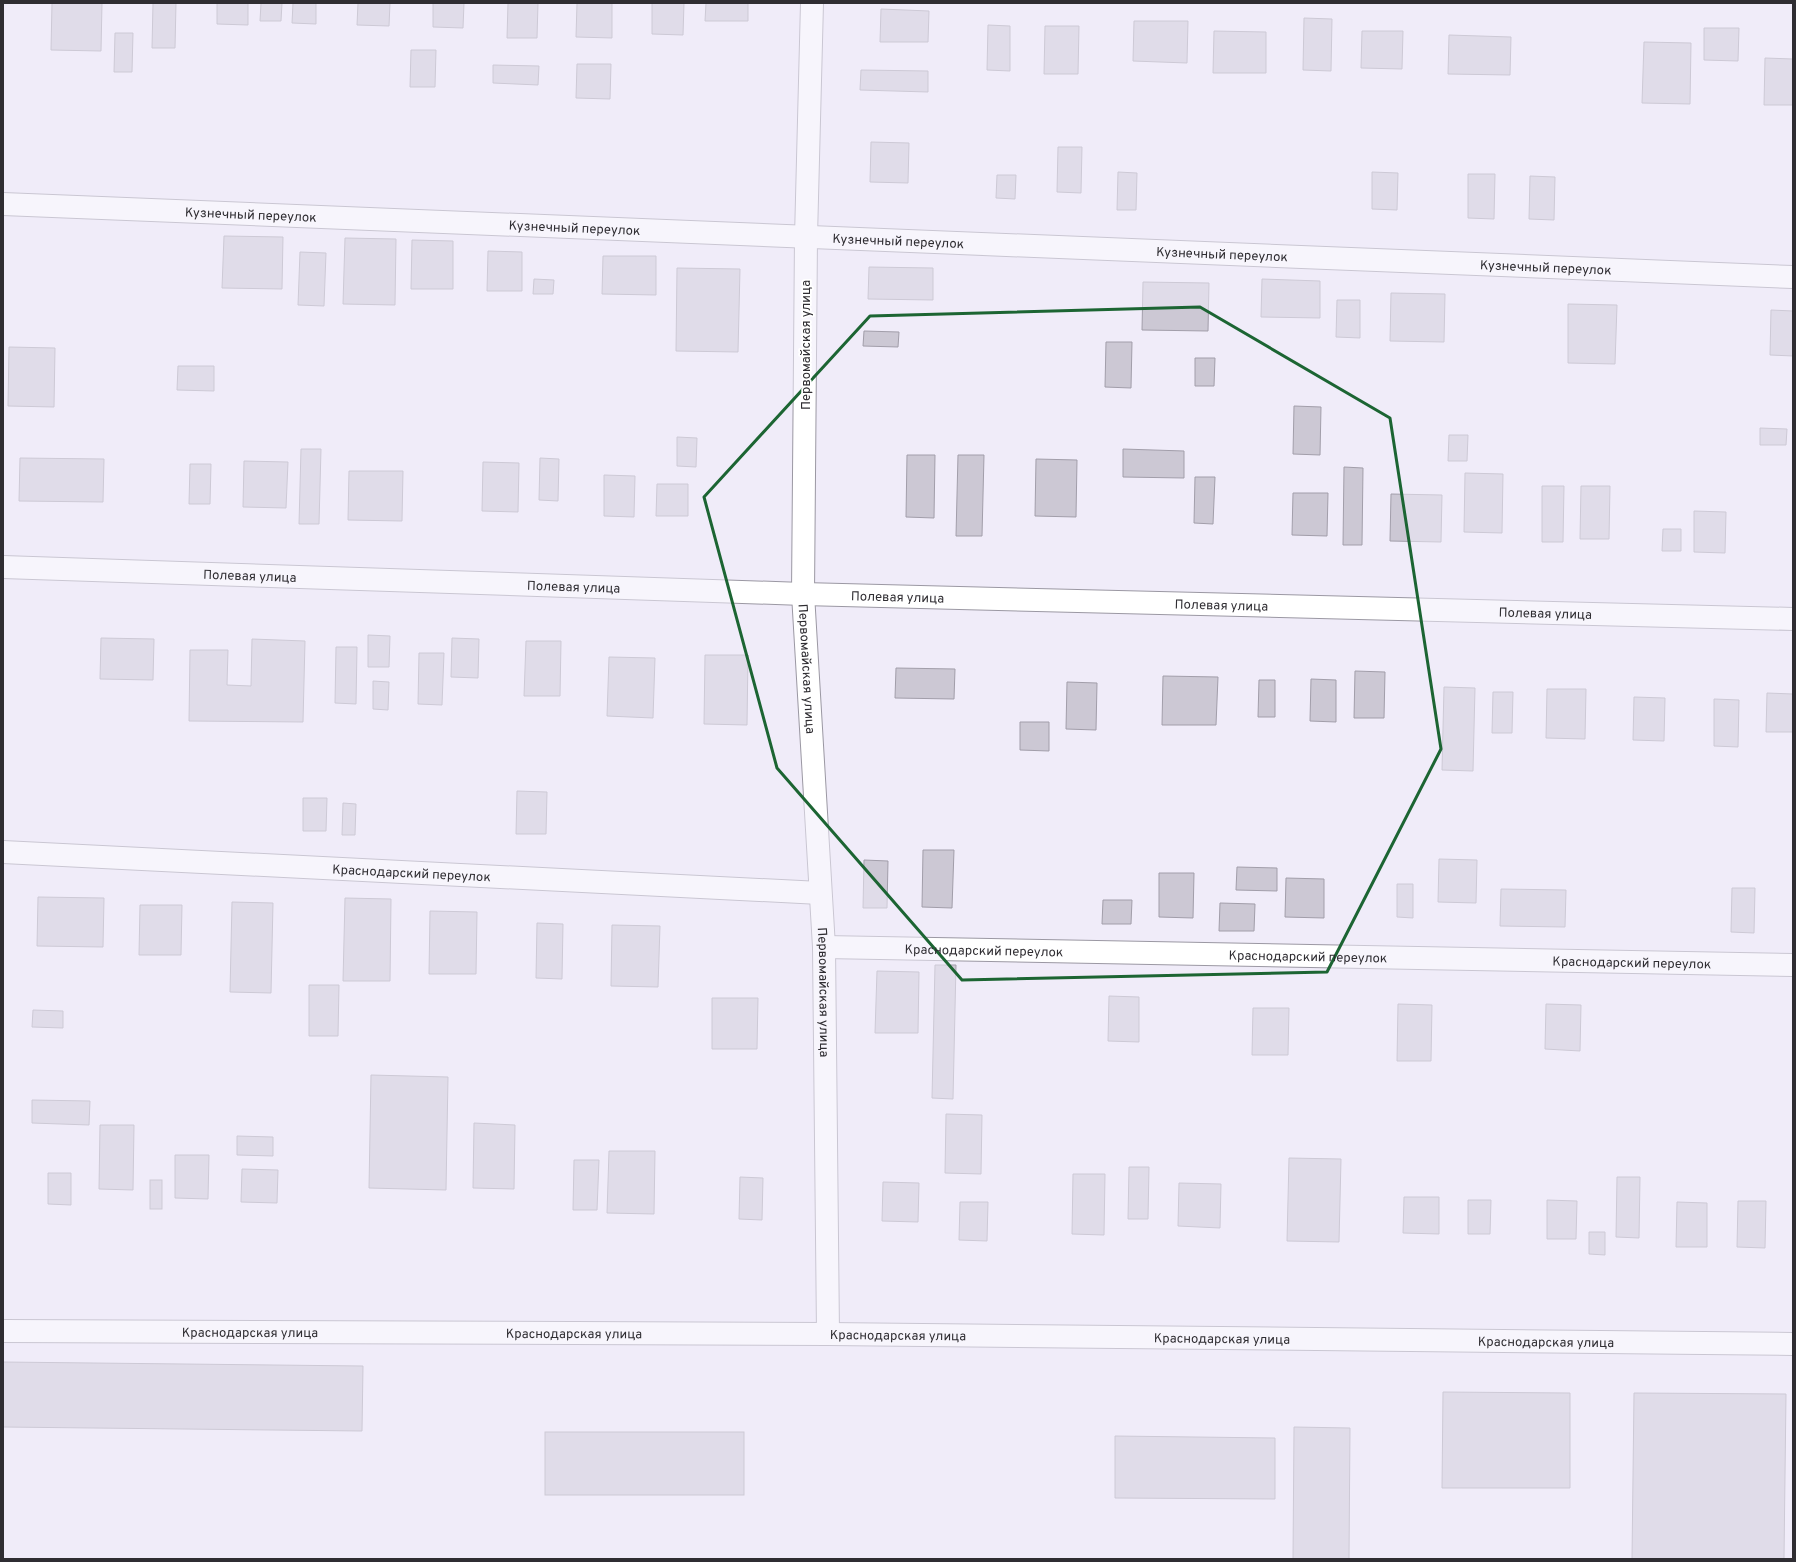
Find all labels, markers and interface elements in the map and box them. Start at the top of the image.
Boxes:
street label: Кузнечный переулок [185,205,317,227]
street label: Кузнечный переулок [508,219,641,240]
street label: Кузнечный переулок [832,232,964,253]
street label: Кузнечный переулок [1156,245,1288,266]
street label: Кузнечный переулок [1479,258,1612,280]
street label: Первомайская улица [799,280,815,410]
street label: Полевая улица [203,568,297,587]
street label: Полевая улица [527,579,621,598]
street label: Полевая улица [851,589,944,608]
street label: Полевая улица [1174,597,1268,616]
street label: Первомайская улица [794,603,817,734]
street label: Полевая улица [1498,606,1592,624]
street label: Краснодарский переулок [332,863,491,886]
street label: Первомайская улица [813,927,831,1058]
street label: Краснодарский переулок [904,942,1064,961]
street label: Краснодарский переулок [1228,949,1387,967]
street label: Краснодарский переулок [1552,955,1711,973]
street label: Краснодарская улица [182,1326,318,1342]
street label: Краснодарская улица [506,1327,642,1343]
street label: Краснодарская улица [830,1328,966,1345]
street label: Краснодарская улица [1154,1331,1290,1349]
street label: Краснодарская улица [1478,1335,1614,1352]

